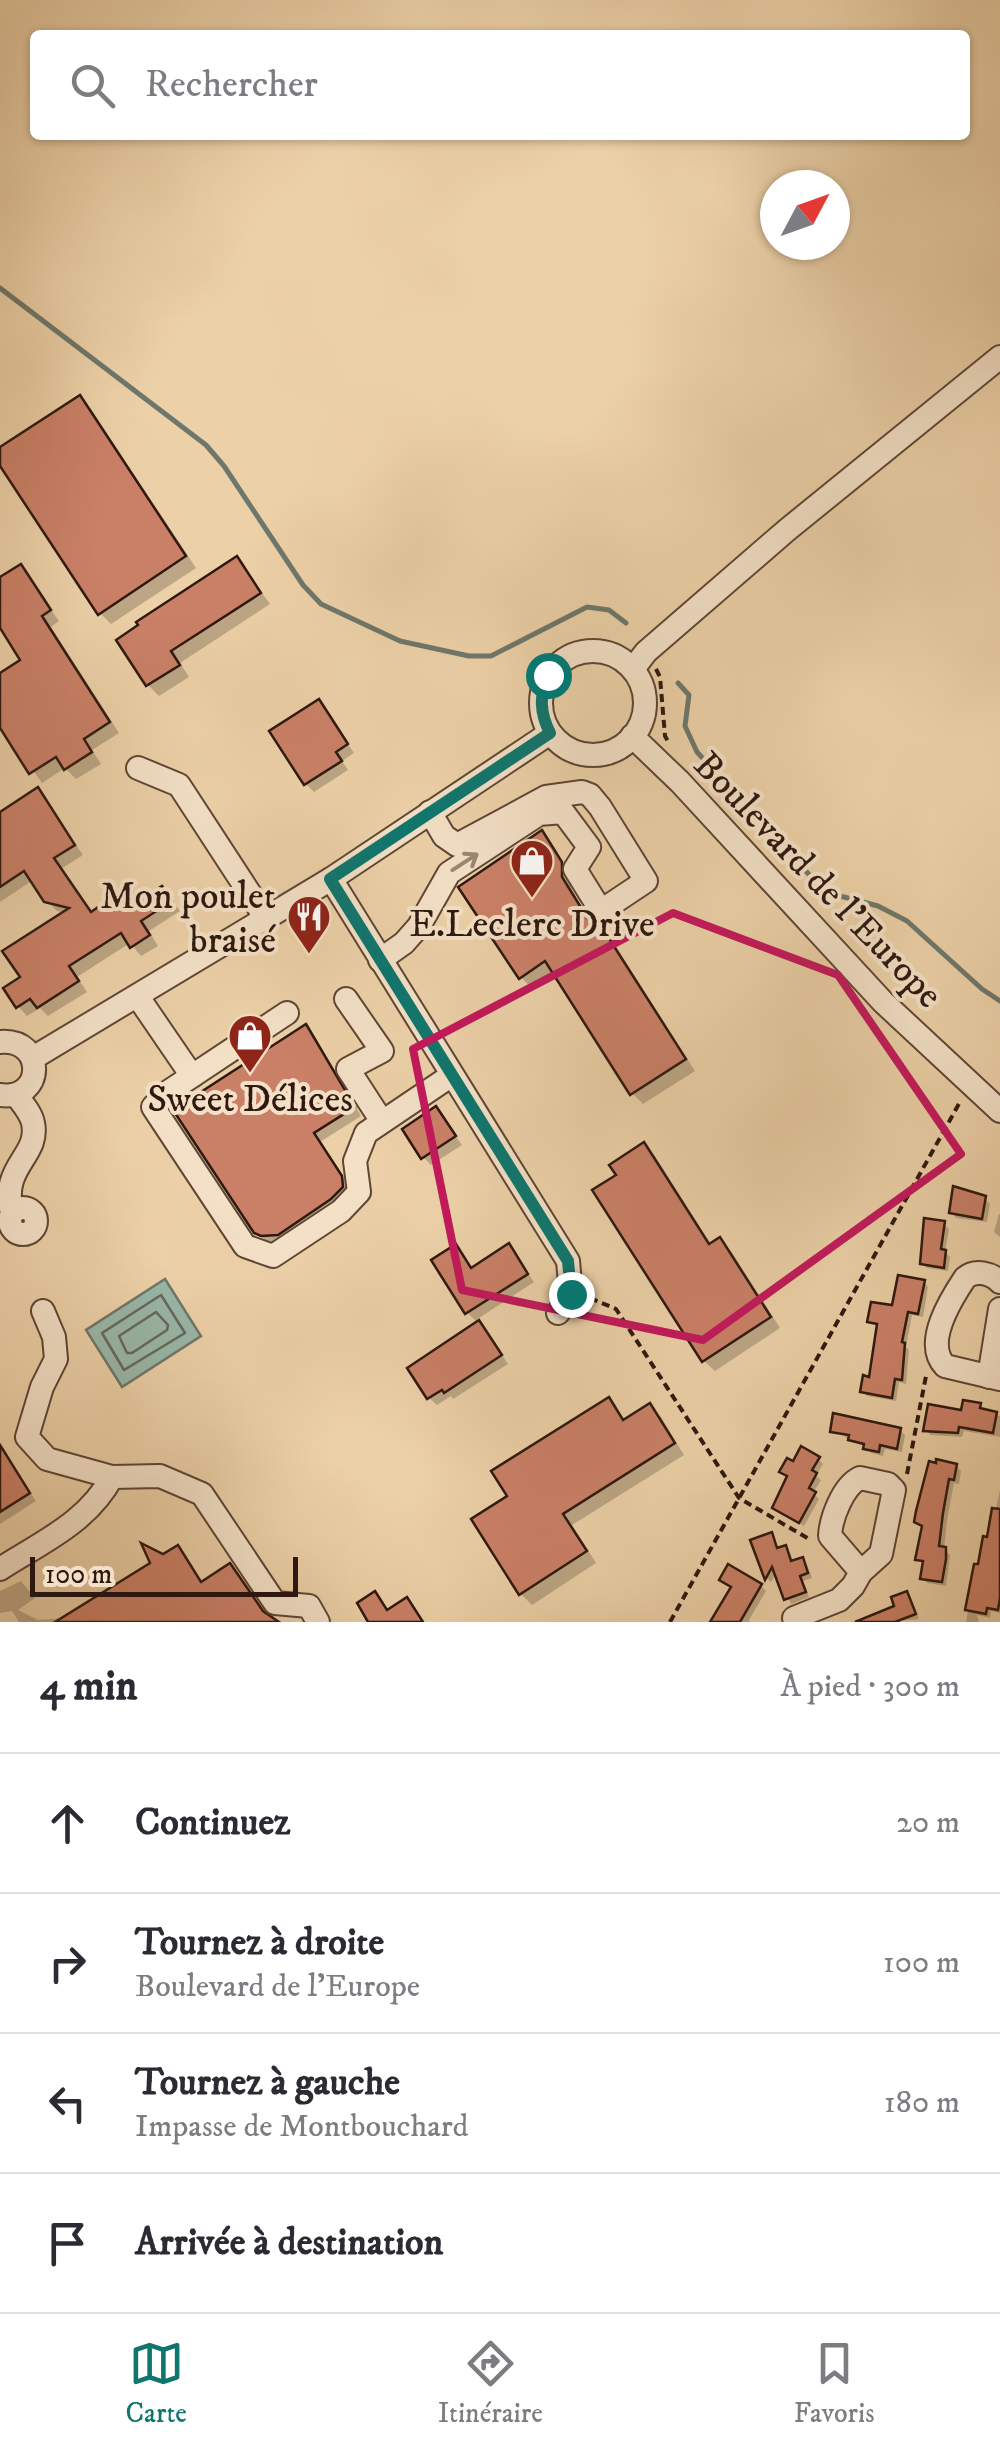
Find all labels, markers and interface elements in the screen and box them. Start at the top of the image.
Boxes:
search box [30,30,970,140]
icon: search [65,58,120,113]
text: Rechercher [145,61,318,109]
north arrow [760,170,850,260]
route start [526,653,572,699]
street label: Boulevard de l'Europe [683,742,952,1019]
shop icon: E.Leclerc Drive [509,838,555,899]
one-way arrow [451,852,479,873]
place label: Mon poulet braisé [100,873,276,965]
restaurant icon: Mon poulet braisé [286,894,332,955]
place label: E.Leclerc Drive [409,901,655,949]
shop icon: Sweet Délices [227,1013,273,1074]
place label: Sweet Délices [147,1076,353,1124]
route end [549,1272,595,1318]
scale bar [30,1552,298,1596]
text: 100 m [45,1557,112,1592]
text: 4 min [40,1661,138,1713]
text: À pied · 300 m [781,1667,960,1707]
icon: ahead [40,1796,95,1851]
text: Continuez [135,1799,291,1847]
text: 20 m [896,1803,960,1843]
text: Tournez à droite [135,1919,384,1967]
icon: right [40,1936,95,1991]
text: 100 m [883,1943,960,1983]
text: Boulevard de l'Europe [135,1967,420,2007]
text: Tournez à gauche [135,2059,400,2107]
icon: left [40,2076,95,2131]
text: 180 m [884,2083,960,2123]
text: Impasse de Montbouchard [135,2107,469,2147]
icon: arrive [40,2216,95,2271]
text: Arrivée à destination [135,2219,443,2267]
tab: Carte [125,2336,187,2431]
tab: Itinéraire [438,2336,543,2431]
tab: Favoris [794,2336,875,2431]

